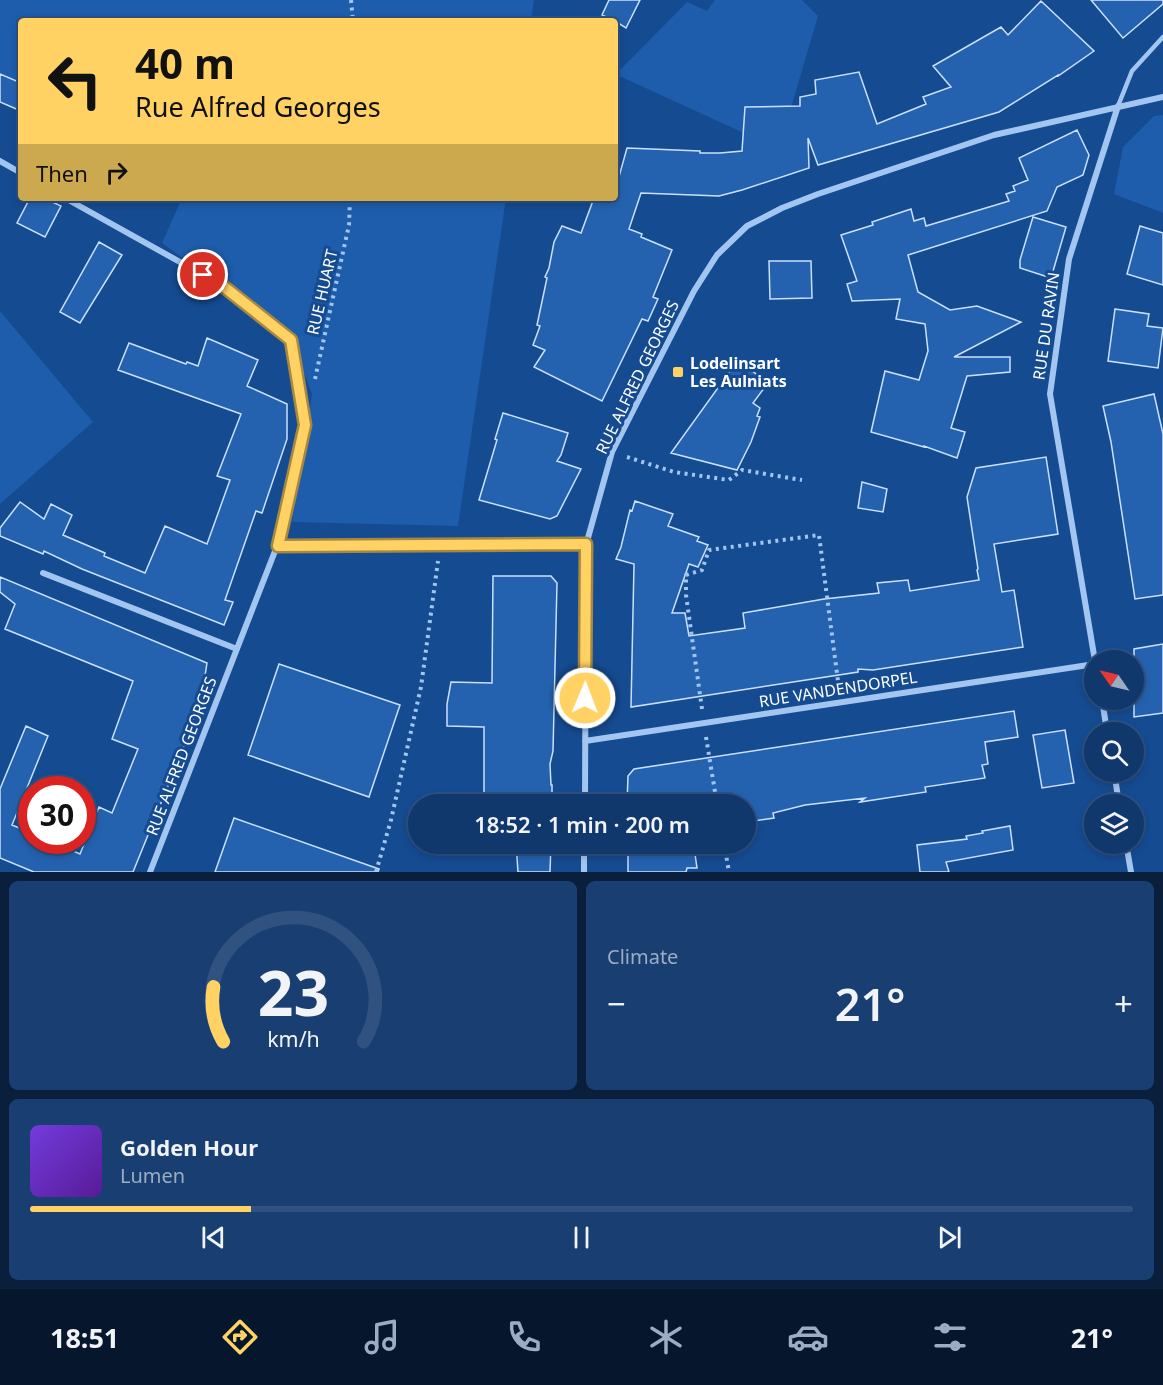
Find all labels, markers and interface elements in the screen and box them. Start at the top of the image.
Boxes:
text: 40 m [135,34,235,91]
icon: left [36,42,114,120]
text: Rue Alfred Georges [135,88,381,125]
icon: right [100,156,133,189]
text: Then [36,158,88,188]
street label: RUE HUART [301,247,343,337]
pin [177,249,228,300]
icon: arrive [186,258,219,291]
street label: RUE DU RAVIN [1028,271,1064,381]
street label: RUE ALFRED GEORGES [590,296,684,458]
place label: Lodelinsart Les Aulniats [690,352,787,392]
marker: Lodelinsart Les Aulniats [671,365,685,379]
north arrow [1084,650,1144,710]
map controls [1084,650,1144,854]
position arrow [553,666,617,730]
street label: RUE VANDENDORPEL [757,666,919,712]
street label: RUE ALFRED GEORGES [141,673,222,839]
button: search [1084,722,1144,782]
speed limit sign: 30 [18,776,96,854]
button: layers [1084,794,1144,854]
text: 18:52 · 1 min · 200 m [474,809,690,839]
text: Climate [607,943,678,970]
text: 23 [257,949,329,1034]
text: 21° [835,973,905,1034]
text: − [607,981,626,1026]
text: + [1114,981,1133,1026]
text: km/h [267,1025,319,1054]
text: Golden Hour [120,1132,258,1162]
text: Lumen [120,1162,185,1189]
icon: previous [197,1221,230,1254]
icon: pause [565,1221,598,1254]
icon: next [933,1221,966,1254]
icon: directions [219,1316,261,1358]
icon: music [361,1316,403,1358]
icon: phone [503,1316,545,1358]
icon: climate [645,1316,687,1358]
icon: car [787,1316,829,1358]
icon: filters [929,1316,971,1358]
text: 18:51 [50,1319,119,1356]
text: 21° [1071,1319,1113,1356]

